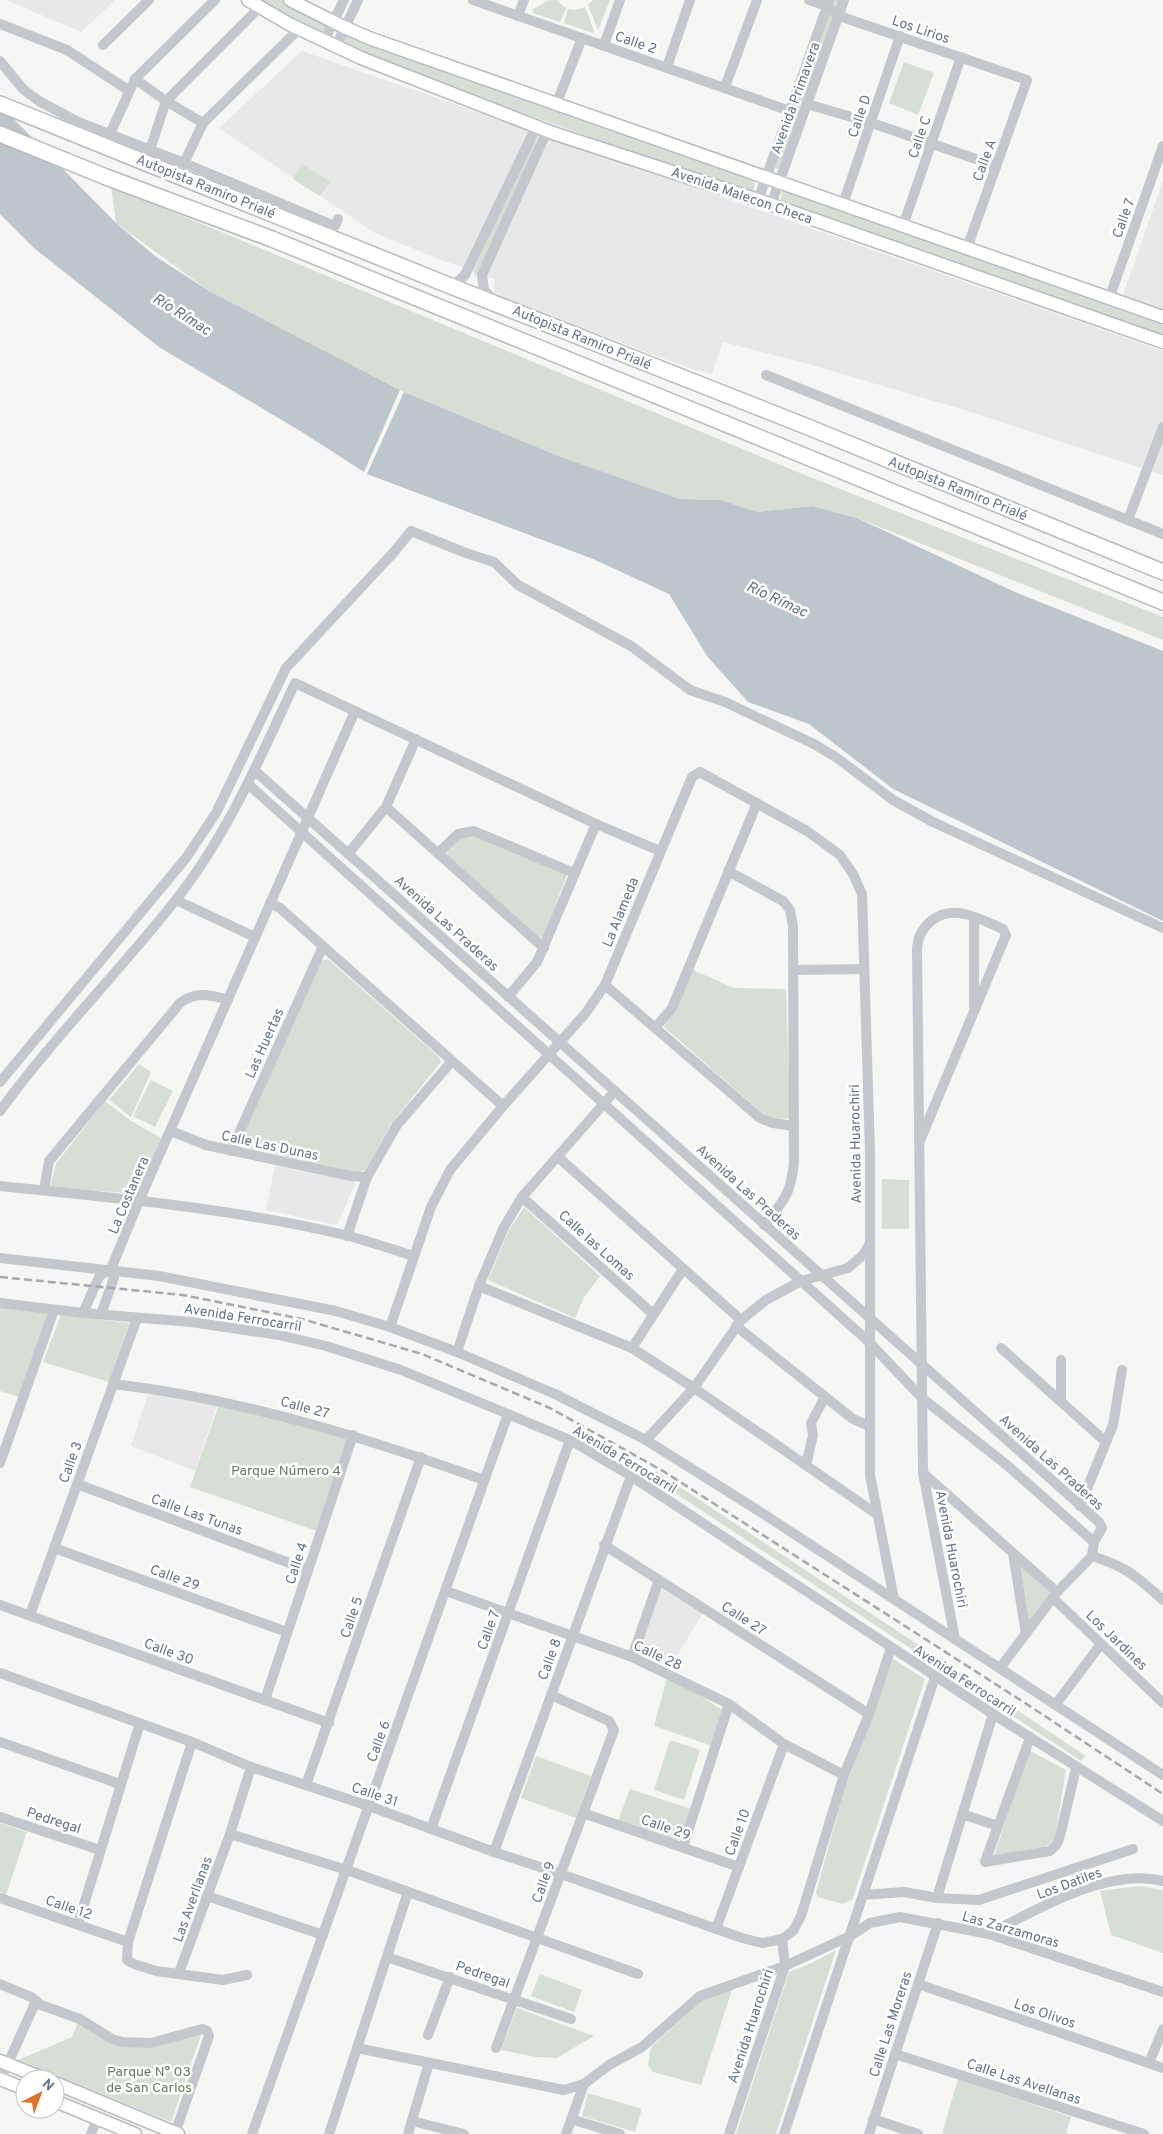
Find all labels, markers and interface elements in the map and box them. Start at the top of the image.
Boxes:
street label: Los Lirios [889,13,952,48]
street label: Calle 2 [612,28,659,58]
street label: Avenida Primavera [768,40,825,157]
street label: Calle D [845,93,876,140]
street label: Calle C [905,114,936,161]
street label: Calle A [970,137,1001,184]
street label: Autopista Ramiro Prialé [133,152,277,223]
street label: Avenida Malecon Checa [669,164,814,229]
street label: Calle 7 [1109,196,1139,241]
water label: Río Rímac [149,290,215,341]
street label: Autopista Ramiro Prialé [509,303,653,374]
street label: Autopista Ramiro Prialé [885,454,1029,525]
water label: Río Rímac [743,578,811,623]
street label: Avenida Las Praderas [390,873,502,976]
street label: La Alameda [600,875,643,950]
street label: Las Huertas [242,1006,288,1081]
street label: Avenida Huarochiri [847,1084,866,1204]
street label: Calle Las Dunas [219,1128,320,1165]
street label: Avenida Las Praderas [692,1142,804,1245]
street label: La Costanera [105,1154,153,1237]
street label: Calle las Lomas [554,1207,638,1285]
street label: Avenida Ferrocarril [183,1301,303,1336]
street label: Calle 27 [278,1394,331,1423]
street label: Avenida Las Praderas [995,1412,1107,1515]
street label: Avenida Ferrocarril [569,1422,680,1498]
street label: Calle 3 [56,1439,87,1486]
park label: Parque Número 4 [231,1463,341,1480]
street label: Avenida Huarochiri [931,1489,970,1609]
street label: Calle Las Tunas [148,1491,245,1540]
street label: Calle 4 [283,1540,312,1587]
street label: Calle 29 [147,1562,202,1595]
street label: Calle 5 [337,1594,368,1641]
street label: Calle 27 [717,1598,769,1640]
street label: Los Jardines [1082,1607,1150,1675]
street label: Calle 7 [474,1608,504,1653]
street label: Calle 30 [141,1636,196,1669]
street label: Calle 8 [535,1636,566,1683]
street label: Calle 28 [630,1638,684,1675]
street label: Avenida Ferrocarril [910,1642,1019,1721]
street label: Calle 6 [364,1718,395,1765]
street label: Calle 31 [349,1780,400,1811]
street label: Pedregal [24,1805,83,1838]
street label: Calle 10 [722,1807,755,1858]
street label: Calle 29 [638,1812,693,1845]
street label: Las Averllanas [170,1854,217,1945]
street label: Calle 9 [529,1859,560,1906]
street label: Los Datiles [1035,1865,1104,1904]
street label: Calle 12 [43,1893,94,1924]
street label: Las Zarzamoras [960,1908,1061,1952]
street label: Pedregal [453,1958,512,1993]
street label: Avenida Huarochiri [725,1967,778,2086]
street label: Calle Las Moreras [866,1969,917,2080]
street label: Los Olivos [1011,1996,1078,2033]
street label: Calle Las Avellanas [964,2056,1083,2109]
park label: Parque N° 03 de San Carlos [106,2064,192,2097]
north arrow [15,2069,65,2119]
text: N [38,2076,57,2095]

